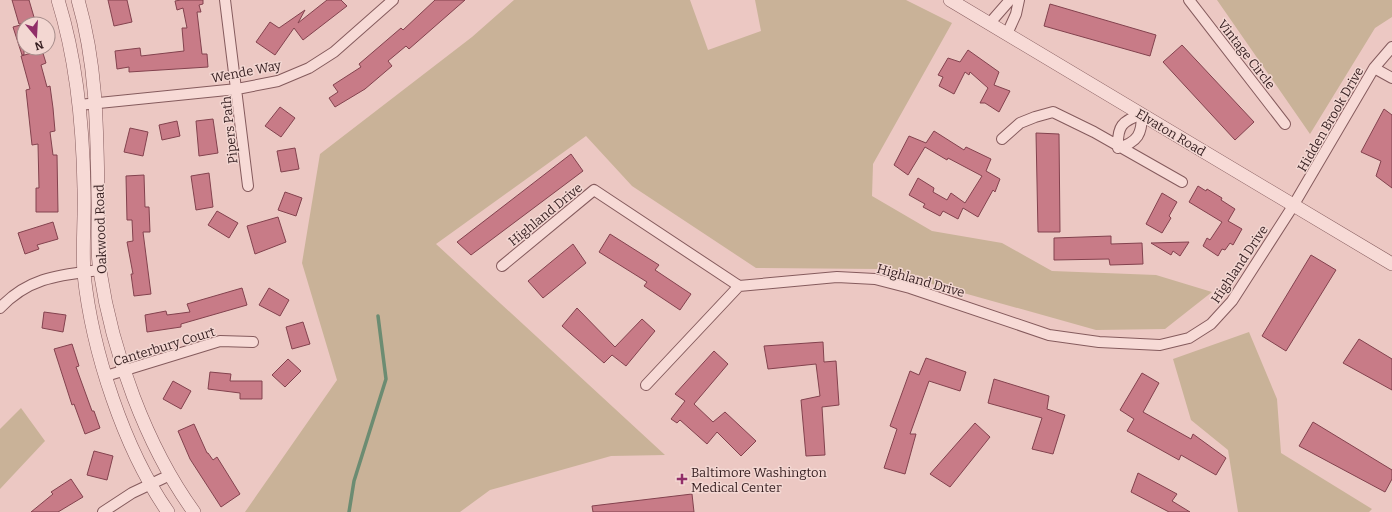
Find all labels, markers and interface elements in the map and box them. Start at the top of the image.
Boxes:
north arrow [16,16,56,56]
street label: Vintage Circle [1215,17,1278,92]
text: N [32,38,45,53]
street label: Wende Way [210,57,282,86]
street label: Hidden Brook Drive [1294,64,1366,174]
street label: Pipers Path [218,95,241,165]
street label: Elvaton Road [1133,106,1209,159]
street label: Highland Drive [505,180,585,249]
street label: Oakwood Road [91,184,110,274]
street label: Highland Drive [1208,223,1271,306]
street label: Highland Drive [875,261,967,300]
street label: Canterbury Court [111,324,217,369]
place label: Baltimore Washington Medical Center [691,465,827,495]
marker: Baltimore Washington Medical Center [676,473,688,485]

